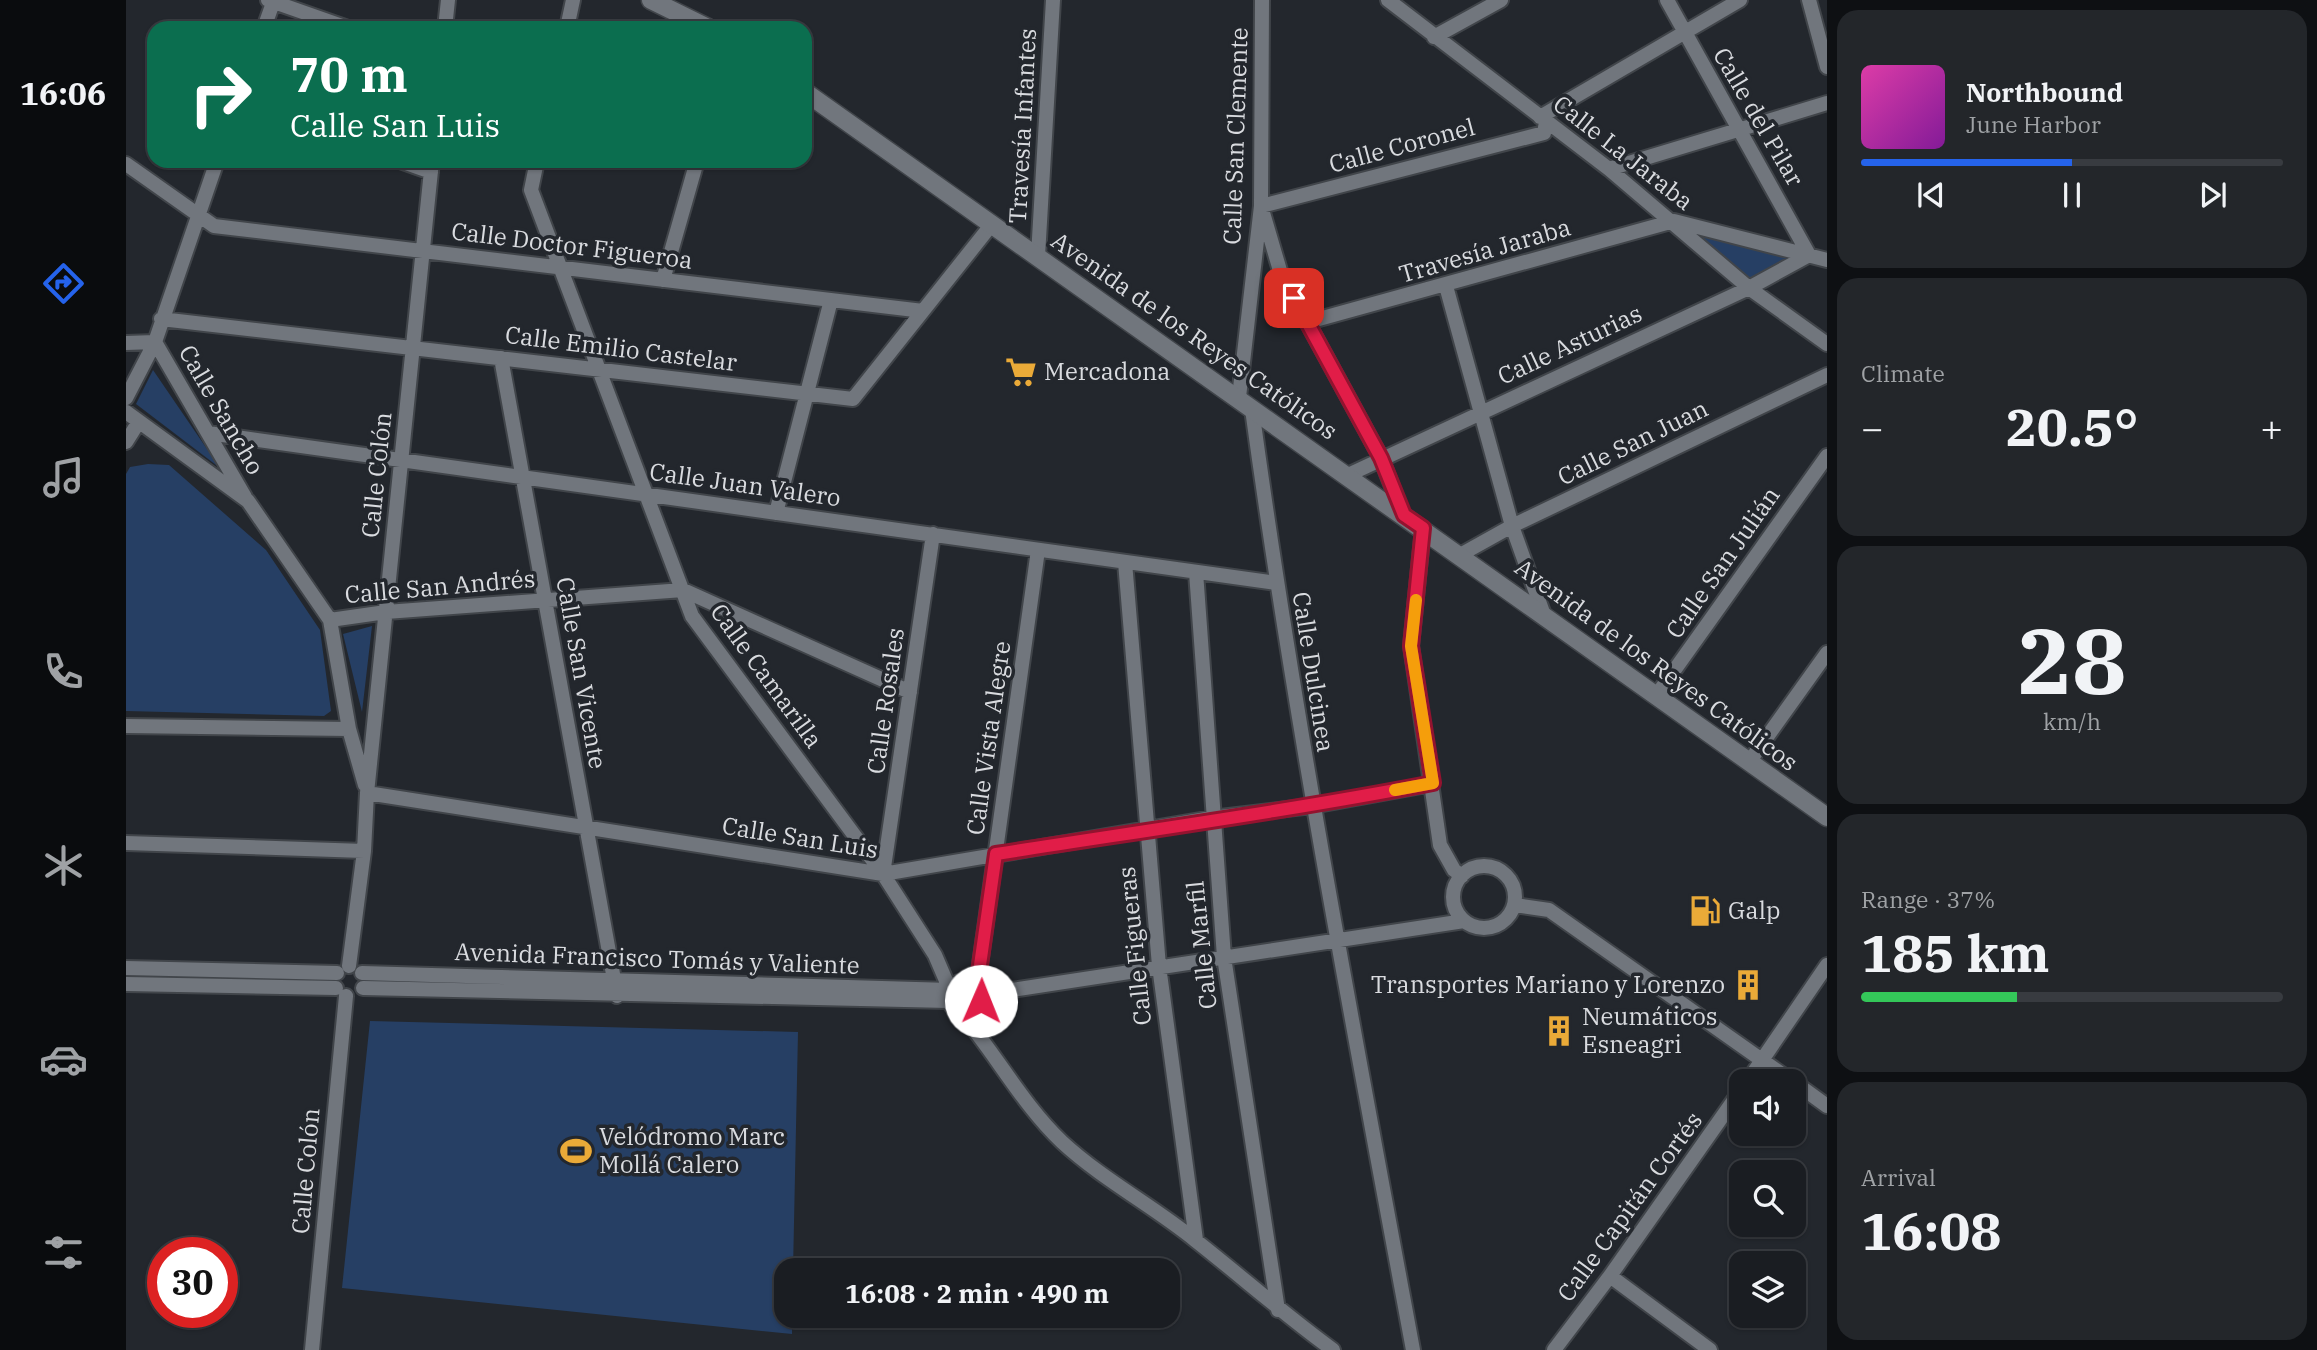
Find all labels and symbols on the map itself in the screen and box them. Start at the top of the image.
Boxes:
street label: Calle San Clemente [1215,27,1255,245]
street label: Travesía Infantes [1001,28,1043,224]
street label: Calle del Pilar [1706,41,1812,192]
street label: Calle La Jaraba [1547,87,1700,217]
street label: Calle Coronel [1325,110,1478,180]
street label: Travesía Jaraba [1395,210,1574,290]
street label: Calle Doctor Figueroa [450,214,695,276]
street label: Avenida de los Reyes Católicos [1045,224,1344,446]
pin [1264,268,1324,328]
street label: Calle Asturias [1492,297,1647,391]
street label: Calle Emilio Castelar [503,318,739,378]
street label: Calle Sancho [172,339,272,480]
supermarket icon: Mercadona [1004,355,1038,389]
place label: Mercadona [1044,355,1170,387]
street label: Calle San Juan [1552,392,1713,492]
street label: Calle Colón [353,410,399,539]
street label: Calle Juan Valero [647,455,843,513]
street label: Calle San Julián [1658,480,1786,645]
street label: Avenida de los Reyes Católicos [1509,551,1804,778]
street label: Calle San Andrés [343,562,536,610]
street label: Calle San Vicente [549,574,615,771]
street label: Calle Dulcinea [1286,589,1342,754]
street label: Calle Camarilla [703,597,830,754]
street label: Calle Rosales [859,626,911,776]
street label: Calle Vista Alegre [959,639,1017,837]
street label: Calle San Luis [720,809,880,865]
street label: Calle Figueras [1110,865,1158,1027]
street label: Calle Marfil [1178,879,1224,1011]
fuel station icon: Galp [1688,894,1722,928]
place label: Galp [1728,894,1781,926]
street label: Avenida Francisco Tomás y Valiente [454,935,860,981]
position arrow [944,964,1018,1038]
place label: Transportes Mariano y Lorenzo [1371,968,1725,1000]
building icon: Transportes Mariano y Lorenzo [1731,968,1765,1002]
place label: Neumáticos Esneagri [1582,1000,1717,1060]
building icon: Neumáticos Esneagri [1542,1014,1576,1048]
street label: Calle Capitán Cortés [1549,1105,1709,1308]
street label: Calle Colón [284,1107,326,1235]
place label: Velódromo Marc Mollá Calero [599,1120,785,1180]
sports icon: Velódromo Marc Mollá Calero [559,1134,593,1168]
speed limit sign: 30 [147,1237,238,1328]

